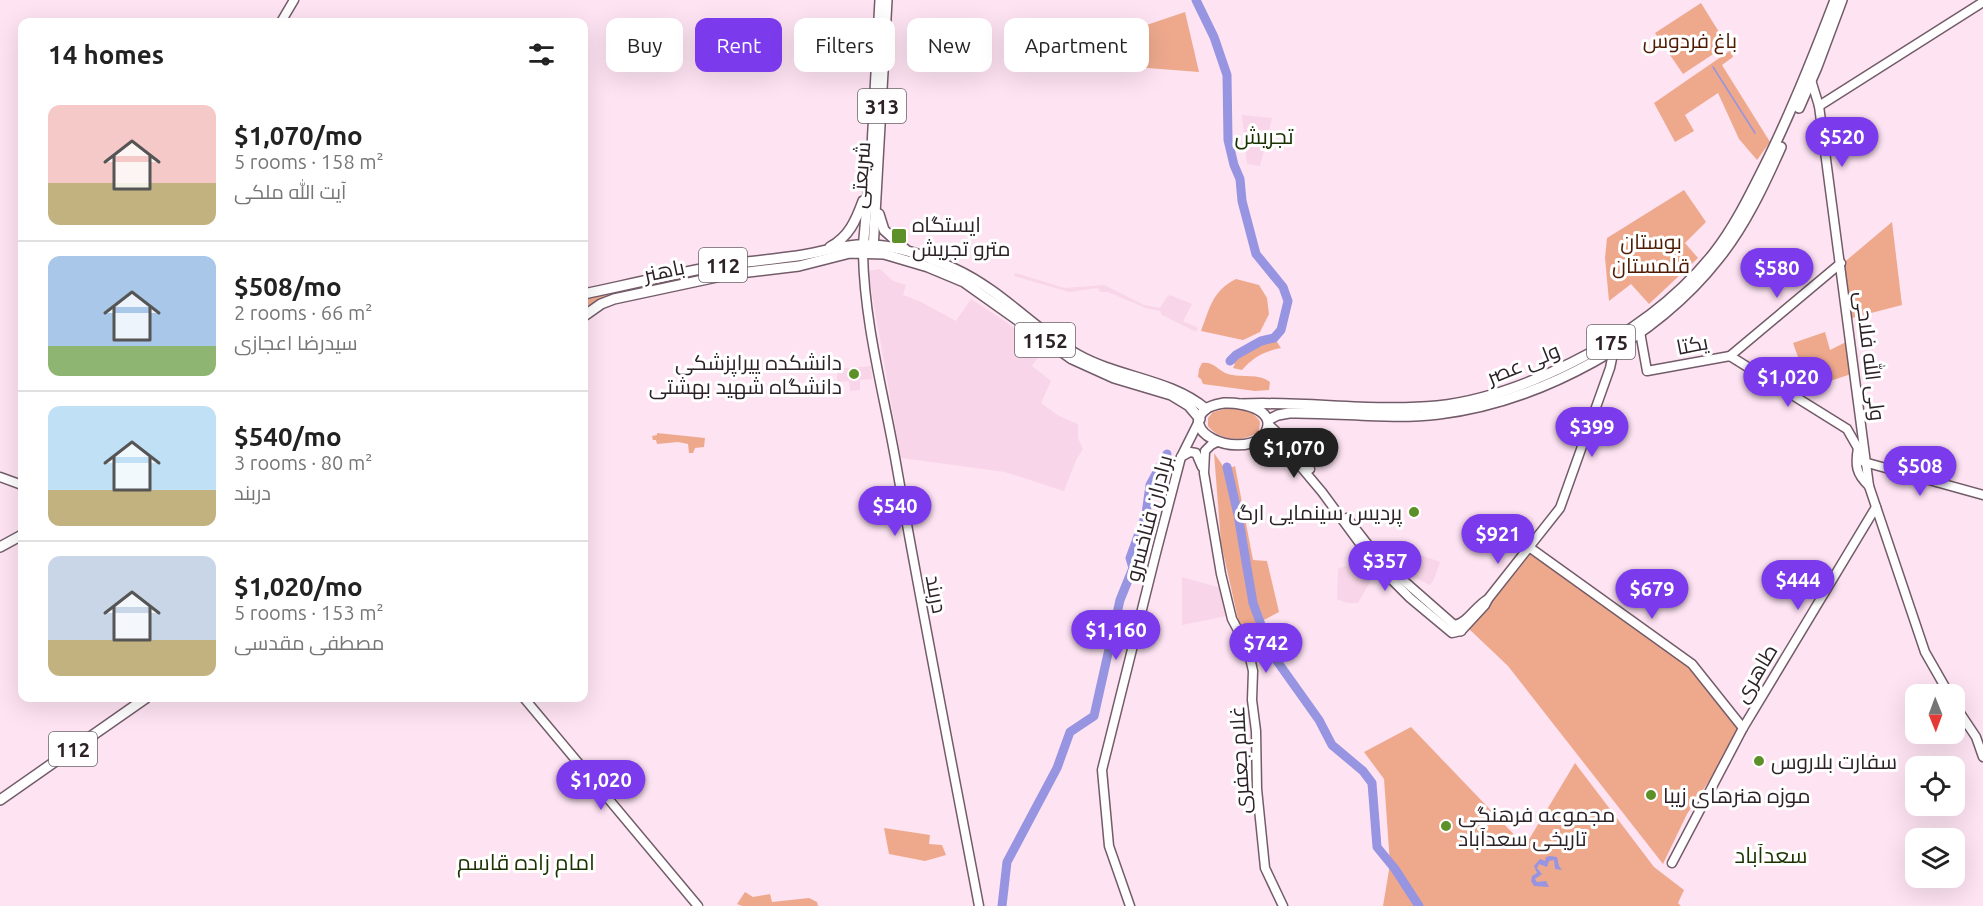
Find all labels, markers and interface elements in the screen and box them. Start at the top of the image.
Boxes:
chip: Buy [606,18,683,72]
chip: Rent [695,18,782,72]
chip: Filters [794,18,895,72]
chip: New [907,18,992,72]
chip: Apartment [1004,18,1149,72]
park label: باغ فردوس [1643,28,1737,55]
icon: filters [525,38,558,71]
text: 14 homes [48,40,164,69]
road number: 313 [858,89,906,123]
pin: $520 [1806,117,1878,168]
text: $1,070/mo [234,121,363,150]
district label: تجریش [1234,123,1294,150]
text: $520 [1819,125,1865,148]
icon: home [96,129,168,201]
street label: شریعتی [846,141,876,209]
text: 5 rooms · 158 m² [234,150,384,173]
text: آیت الله ملکی [234,180,347,203]
place label: ایستگاه مترو تجریش [912,212,1011,262]
marker: ایستگاه مترو تجریش [890,227,908,245]
park label: بوستان قلمستان [1612,229,1690,279]
road number: 112 [699,248,747,282]
pin: $580 [1741,248,1813,299]
street label: باهنر [640,254,687,287]
text: $580 [1754,256,1800,279]
text: $508/mo [234,272,342,301]
icon: home [96,280,168,352]
street label: ولی‌ الله فلاحی [1849,290,1892,422]
text: 2 rooms · 66 m² [234,301,372,324]
road number: 1152 [1015,323,1075,357]
road number: 175 [1587,325,1635,359]
street label: یکتا [1674,329,1710,359]
text: سیدرضا اعجازی [234,331,358,354]
street label: ولی عصر [1482,338,1564,391]
place label: دانشکده پیراپزشکی دانشگاه شهید بهشتی [649,350,842,400]
pin: $1,020 [1739,357,1837,408]
text: $1,020 [1757,365,1819,388]
marker: دانشکده پیراپزشکی دانشگاه شهید بهشتی [847,367,861,381]
pin: $399 [1556,407,1628,458]
text: $399 [1569,415,1615,438]
text: $540/mo [234,422,342,451]
pin: $1,070 [1245,428,1343,479]
icon: home [96,430,168,502]
text: $1,070 [1263,436,1325,459]
pin: $508 [1884,446,1956,497]
text: 3 rooms · 80 m² [234,451,372,474]
street label: برادران فناخسرو [1120,452,1178,584]
text: $508 [1897,454,1943,477]
text: دربند [234,481,271,504]
pin: $540 [859,486,931,537]
text: $540 [872,494,918,517]
place label: پردیس سینمایی ارگ [1237,500,1402,527]
marker: پردیس سینمایی ارگ [1407,505,1421,519]
pin: $921 [1462,514,1534,565]
text: $921 [1475,522,1521,545]
pin: $357 [1349,541,1421,592]
text: $357 [1362,549,1408,572]
pin: $444 [1762,560,1834,611]
text: $444 [1775,568,1821,591]
pin: $679 [1616,569,1688,620]
text: $1,020/mo [234,572,363,601]
street label: دربند [921,573,952,615]
text: $679 [1629,577,1675,600]
icon: home [96,580,168,652]
text: 5 rooms · 153 m² [234,601,384,624]
pin: $1,160 [1067,610,1165,661]
text: $1,160 [1085,618,1147,641]
pin: $742 [1230,623,1302,674]
text: مصطفی مقدسی [234,631,384,654]
text: $742 [1243,631,1289,654]
street label: طاهری [1728,640,1783,707]
north arrow [1905,684,1965,744]
map controls [1905,684,1965,888]
street label: غلام جعفری [1224,705,1257,815]
road number: 112 [49,732,97,766]
place label: سفارت بلاروس [1771,749,1897,775]
marker: سفارت بلاروس [1752,754,1766,768]
button: locate [1905,756,1965,816]
pin: $1,020 [552,760,650,811]
text: $1,020 [570,768,632,791]
place label: موزه هنرهای زیبا [1663,783,1810,809]
marker: موزه هنرهای زیبا [1644,788,1658,802]
place label: مجموعه فرهنگی تاریخی سعدآباد [1458,802,1615,852]
marker: مجموعه فرهنگی تاریخی سعدآباد [1439,819,1453,833]
button: layers [1905,828,1965,888]
district label: سعدآباد [1735,842,1807,867]
district label: امام زاده قاسم [457,849,595,878]

